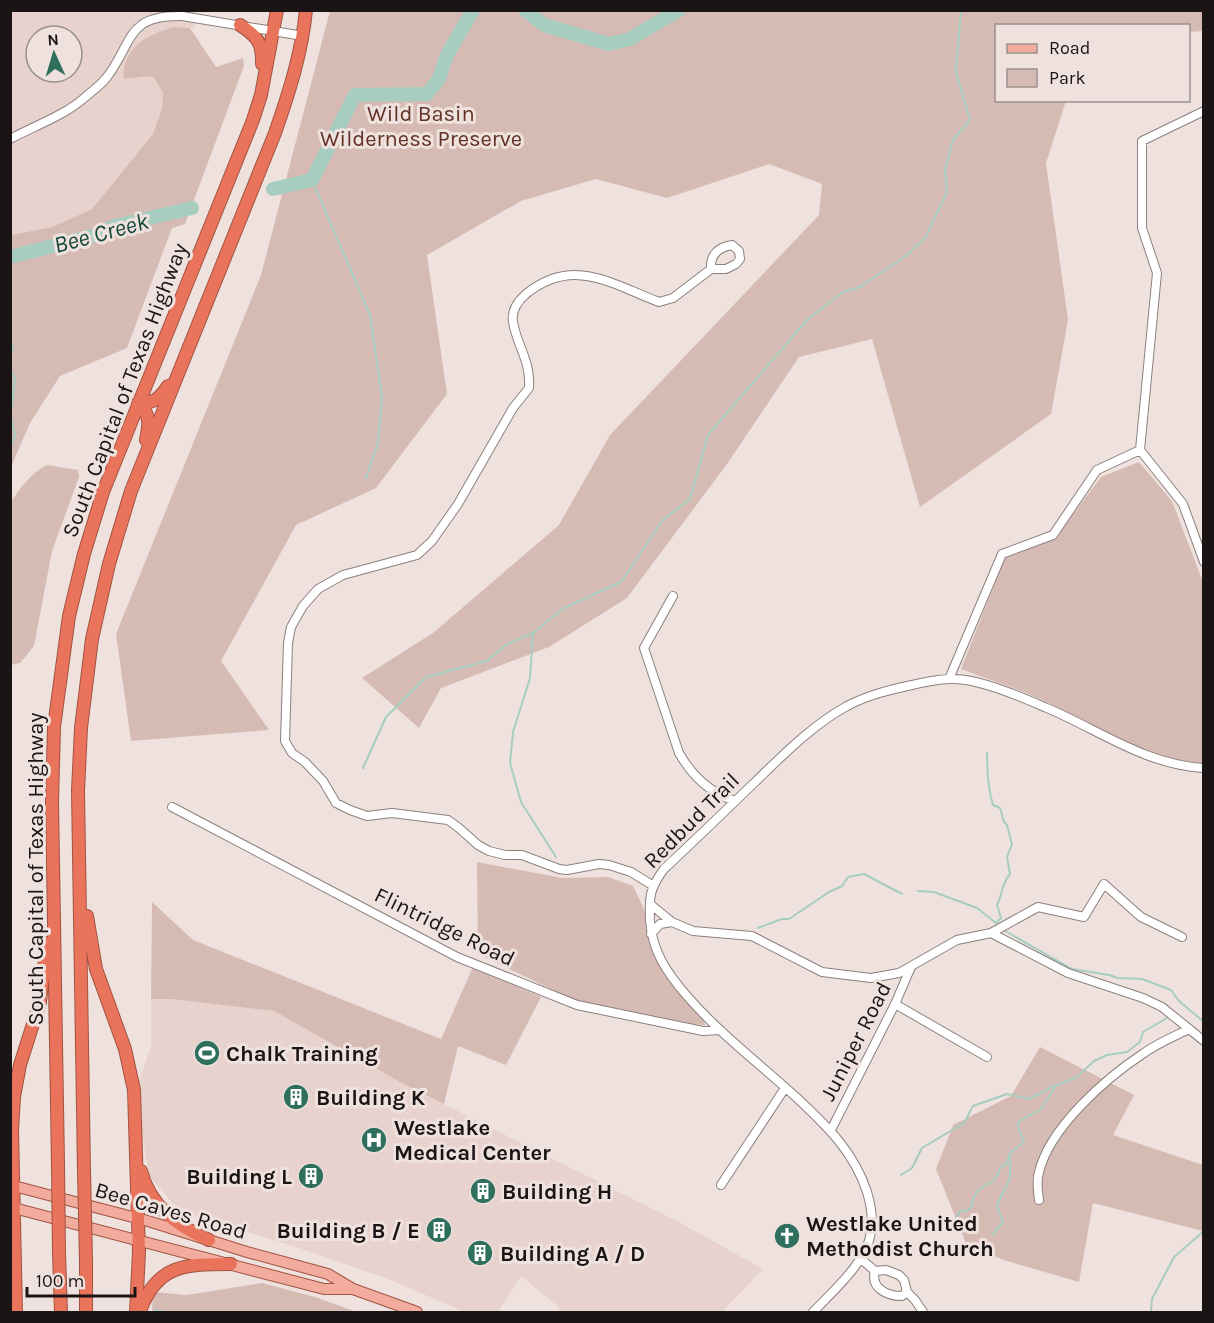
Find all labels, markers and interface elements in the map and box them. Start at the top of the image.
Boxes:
north arrow [24,24,84,84]
legend [995,24,1190,102]
text: N [47,30,59,49]
text: Road [1049,37,1090,59]
text: Park [1049,67,1086,89]
park label: Wild Basin Wilderness Preserve [320,101,522,152]
water label: Bee Creek [51,207,152,259]
street label: South Capital of Texas Highway [57,240,193,541]
street label: South Capital of Texas Highway [23,712,49,1026]
street label: Redbud Trail [638,767,745,874]
street label: Flintridge Road [370,882,519,972]
street label: Juniper Road [815,978,897,1105]
sports icon: Chalk Training [192,1038,222,1068]
place label: Chalk Training [226,1041,378,1067]
building icon: Building K [281,1082,311,1112]
place label: Building K [316,1085,426,1111]
place label: Westlake Medical Center [394,1115,551,1166]
hospital icon: Westlake Medical Center [359,1125,389,1155]
building icon: Building L [296,1161,326,1191]
place label: Building L [186,1164,292,1190]
building icon: Building H [468,1176,498,1206]
street label: Bee Caves Road [92,1177,250,1245]
place label: Building H [502,1179,612,1205]
place label: Westlake United Methodist Church [806,1211,994,1262]
building icon: Building B / E [424,1215,454,1245]
place label: Building B / E [277,1218,420,1244]
church icon: Westlake United Methodist Church [772,1221,802,1251]
building icon: Building A / D [465,1238,495,1268]
place label: Building A / D [500,1241,645,1267]
scale bar [27,1260,135,1298]
text: 100 m [36,1270,84,1292]

